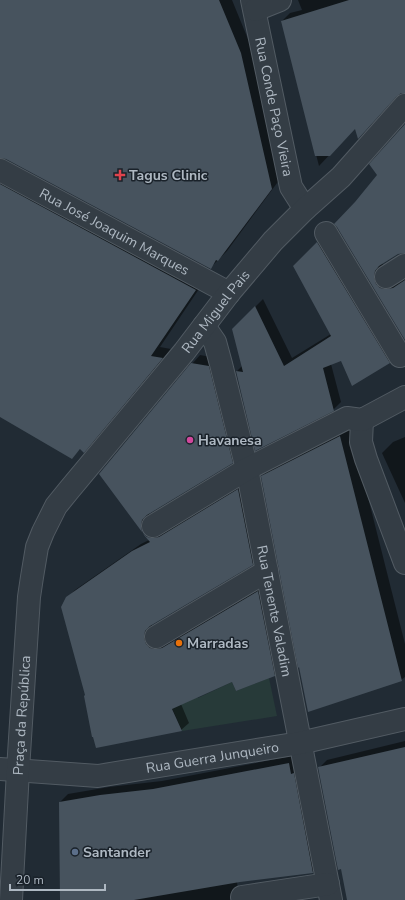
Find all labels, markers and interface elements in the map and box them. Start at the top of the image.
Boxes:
street label: Rua Conde Paço Vieira [250,35,298,178]
place label: Tagus Clinic [129,166,208,185]
marker: Tagus Clinic [114,169,126,181]
street label: Rua José Joaquim Marques [36,184,193,280]
street label: Rua Miguel Pais [177,266,255,357]
place label: Havanesa [198,431,262,450]
marker: Havanesa [185,435,195,445]
street label: Rua Tenente Valadim [252,544,296,678]
place label: Marradas [187,634,248,653]
marker: Marradas [174,638,184,648]
street label: Praça da República [9,655,35,776]
street label: Rua Guerra Junqueiro [144,738,280,778]
place label: Santander [83,843,151,862]
marker: Santander [70,847,80,857]
scale bar [10,866,105,892]
text: 20 m [16,872,44,888]

